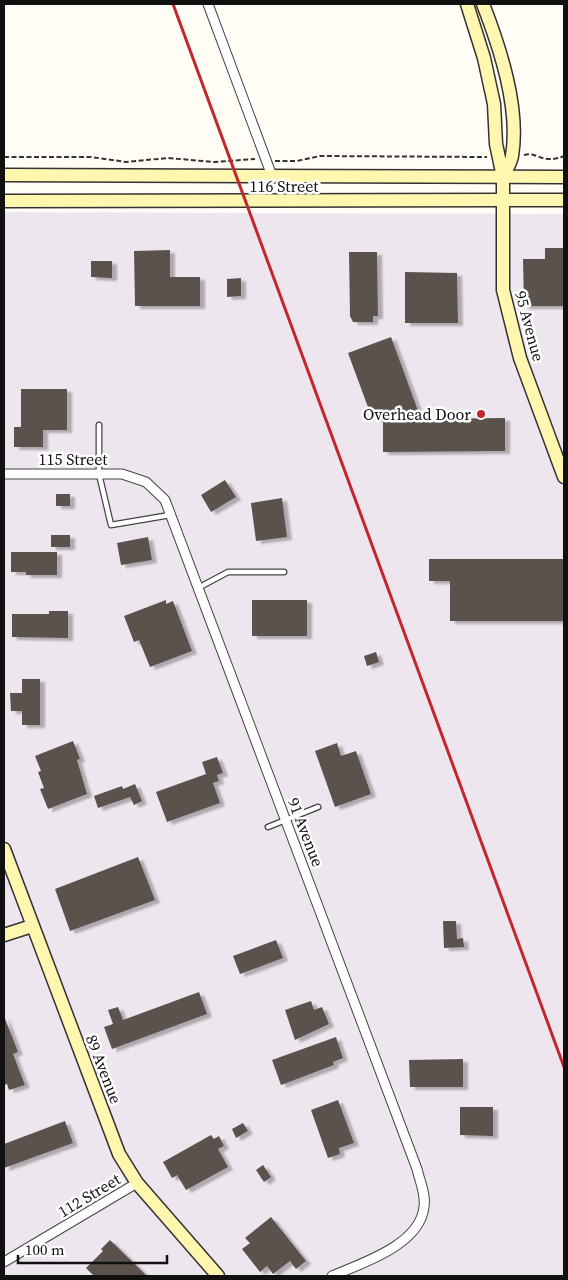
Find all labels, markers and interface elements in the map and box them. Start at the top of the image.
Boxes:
street label: 116 Street [249,175,319,197]
street label: 95 Avenue [510,288,550,364]
place label: Overhead Door [363,403,471,425]
marker: Overhead Door [475,408,487,420]
street label: 115 Street [38,448,108,470]
street label: 91 Avenue [283,794,329,870]
street label: 89 Avenue [81,1031,127,1107]
street label: 112 Street [54,1167,125,1222]
scale bar [18,1232,166,1264]
text: 100 m [25,1239,65,1260]

